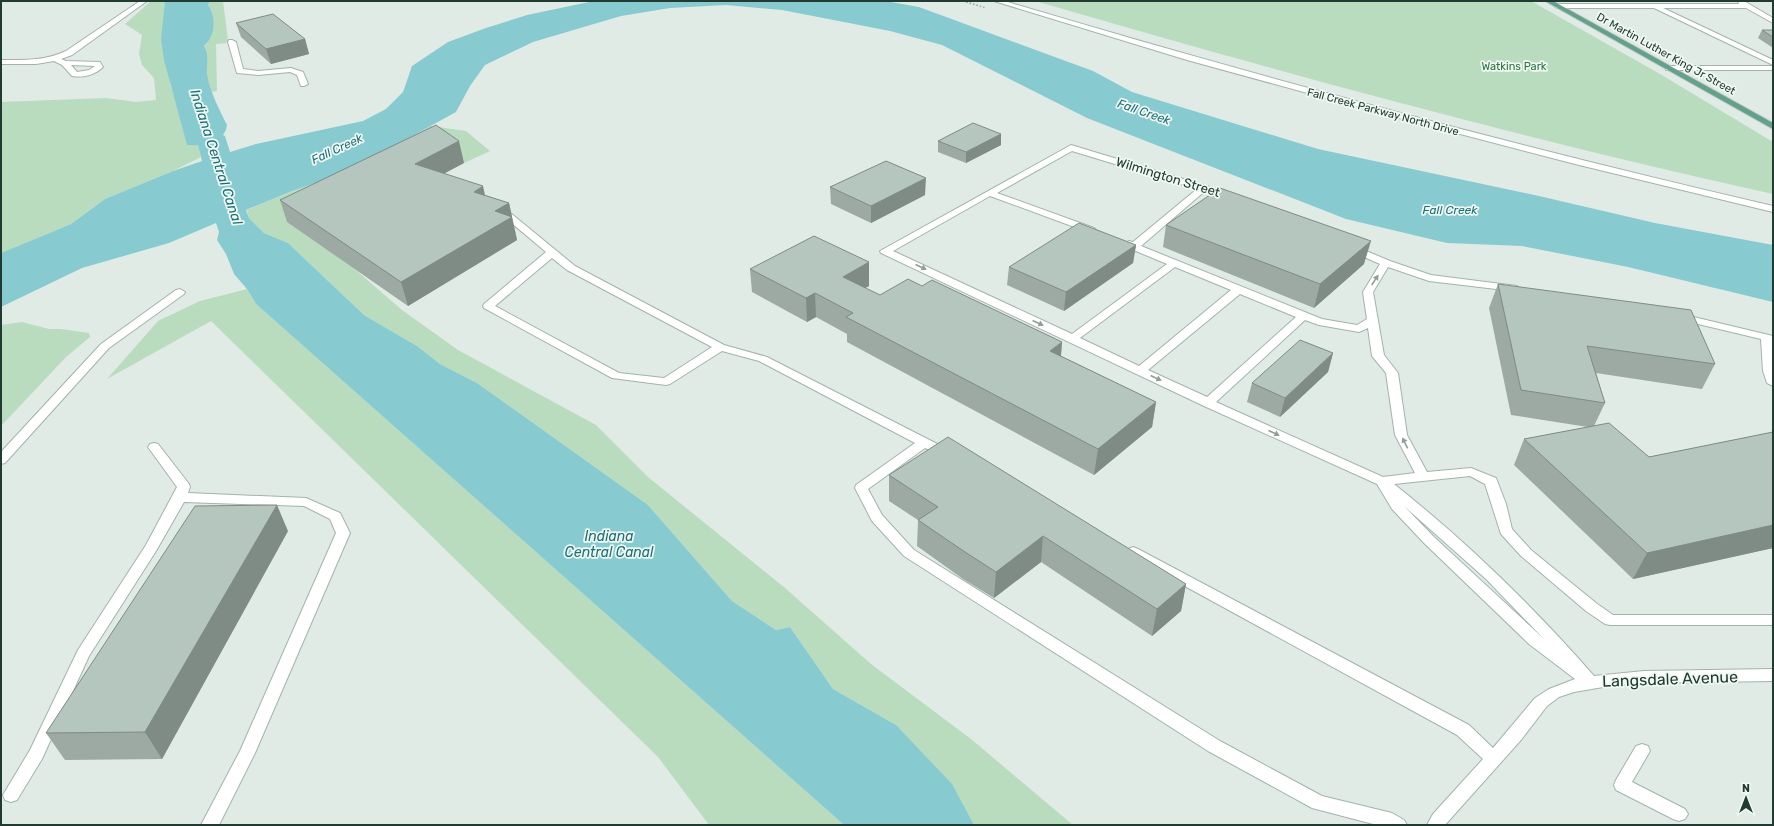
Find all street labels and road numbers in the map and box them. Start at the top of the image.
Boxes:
street label: Dr Martin Luther King Jr Street [1594,10,1738,98]
street label: Fall Creek Parkway North Drive [1306,85,1460,139]
street label: Wilmington Street [1114,154,1222,201]
street label: Langsdale Avenue [1602,667,1738,691]

